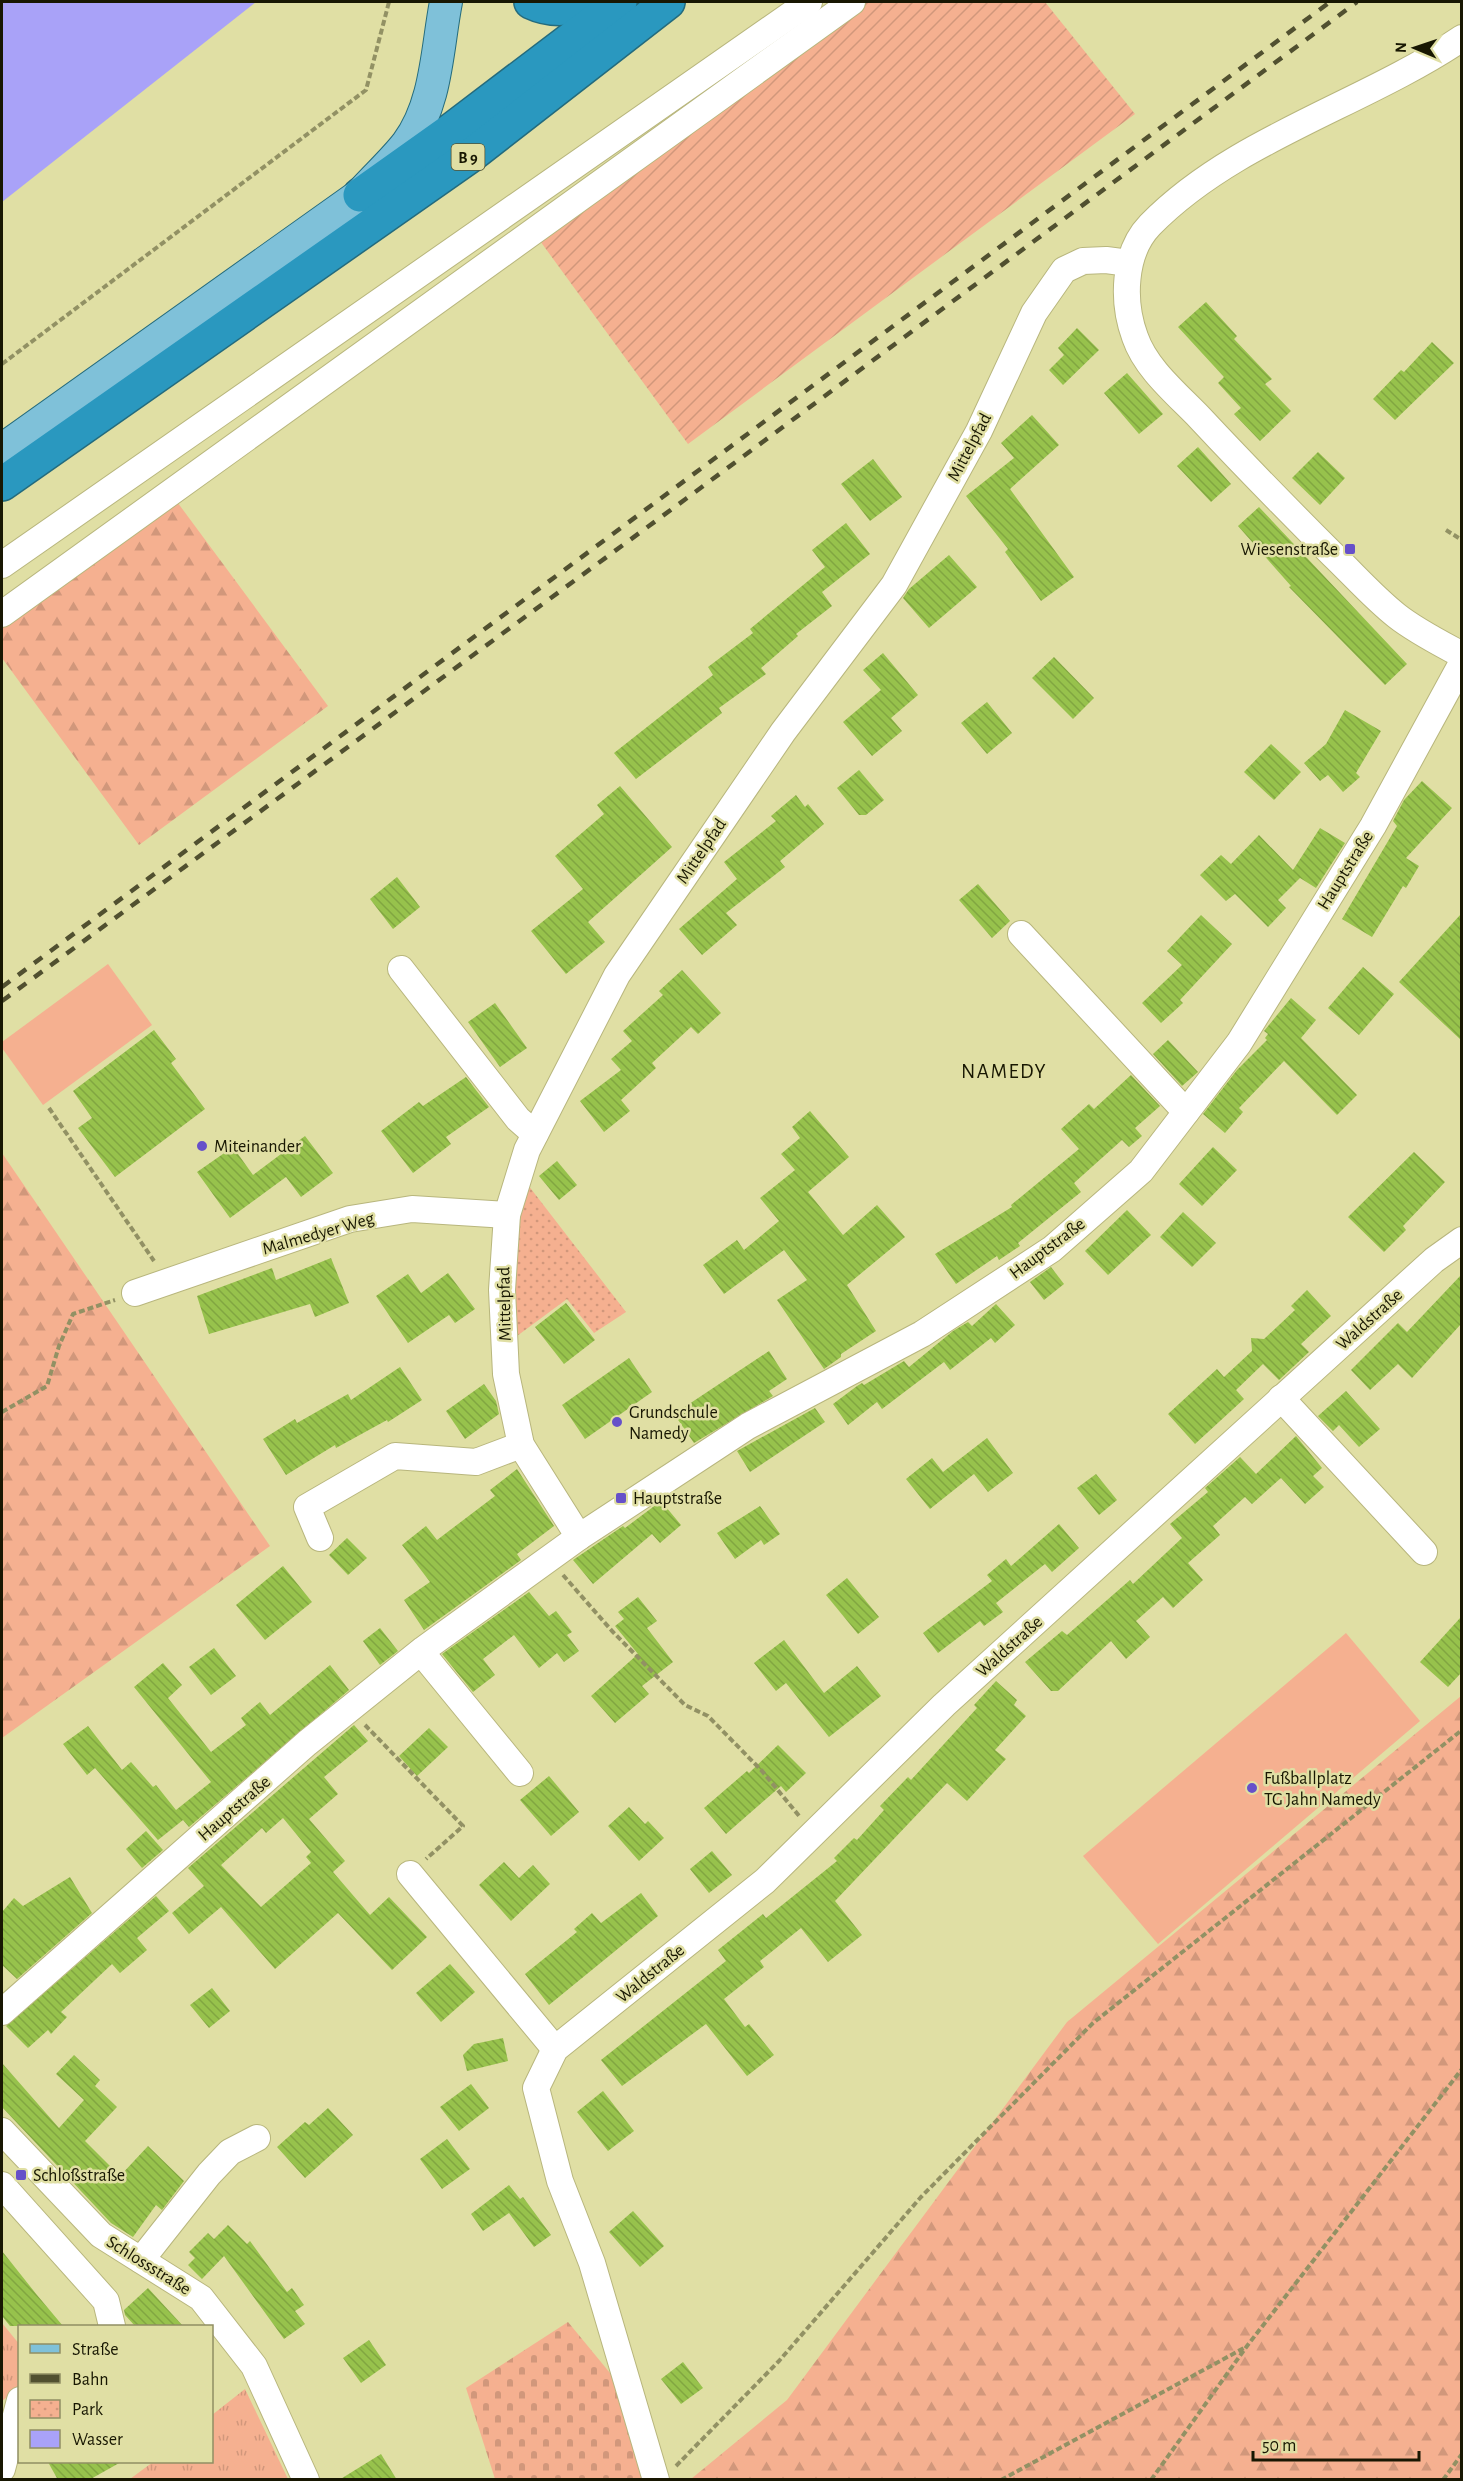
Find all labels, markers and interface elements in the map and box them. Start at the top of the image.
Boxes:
north arrow [1385,18,1445,78]
text: N [1393,42,1409,53]
road number: B 9 [452,144,484,170]
street label: Mittelpfad [945,410,995,484]
place label: Wiesenstraße [1240,541,1338,559]
marker: Wiesenstraße [1343,542,1357,556]
street label: Mittelpfad [674,816,730,887]
street label: Hauptstraße [1315,828,1377,913]
district label: NAMEDY [961,1061,1047,1082]
place label: Miteinander [214,1138,301,1156]
marker: Miteinander [195,1139,209,1153]
street label: Malmedyer Weg [260,1209,376,1259]
street label: Hauptstraße [1007,1215,1089,1283]
street label: Mittelpfad [495,1267,515,1341]
street label: Waldstraße [1333,1286,1406,1354]
place label: Grundschule Namedy [629,1404,718,1443]
marker: Grundschule Namedy [610,1415,624,1429]
place label: Hauptstraße [633,1490,722,1508]
marker: Hauptstraße [614,1491,628,1505]
street label: Waldstraße [973,1613,1046,1681]
place label: Fußballplatz TG Jahn Namedy [1264,1770,1381,1809]
street label: Hauptstraße [195,1773,274,1845]
marker: Fußballplatz TG Jahn Namedy [1245,1781,1259,1795]
street label: Waldstraße [613,1941,688,2007]
place label: Schloßstraße [33,2167,125,2185]
marker: Schloßstraße [14,2168,28,2182]
street label: Schlossstraße [103,2233,194,2299]
legend [18,2325,213,2463]
text: Straße [72,2341,118,2359]
text: Bahn [72,2371,108,2389]
text: Park [72,2401,104,2419]
scale bar [1253,2424,1420,2462]
text: Wasser [72,2431,123,2449]
text: 50 m [1262,2437,1296,2455]

